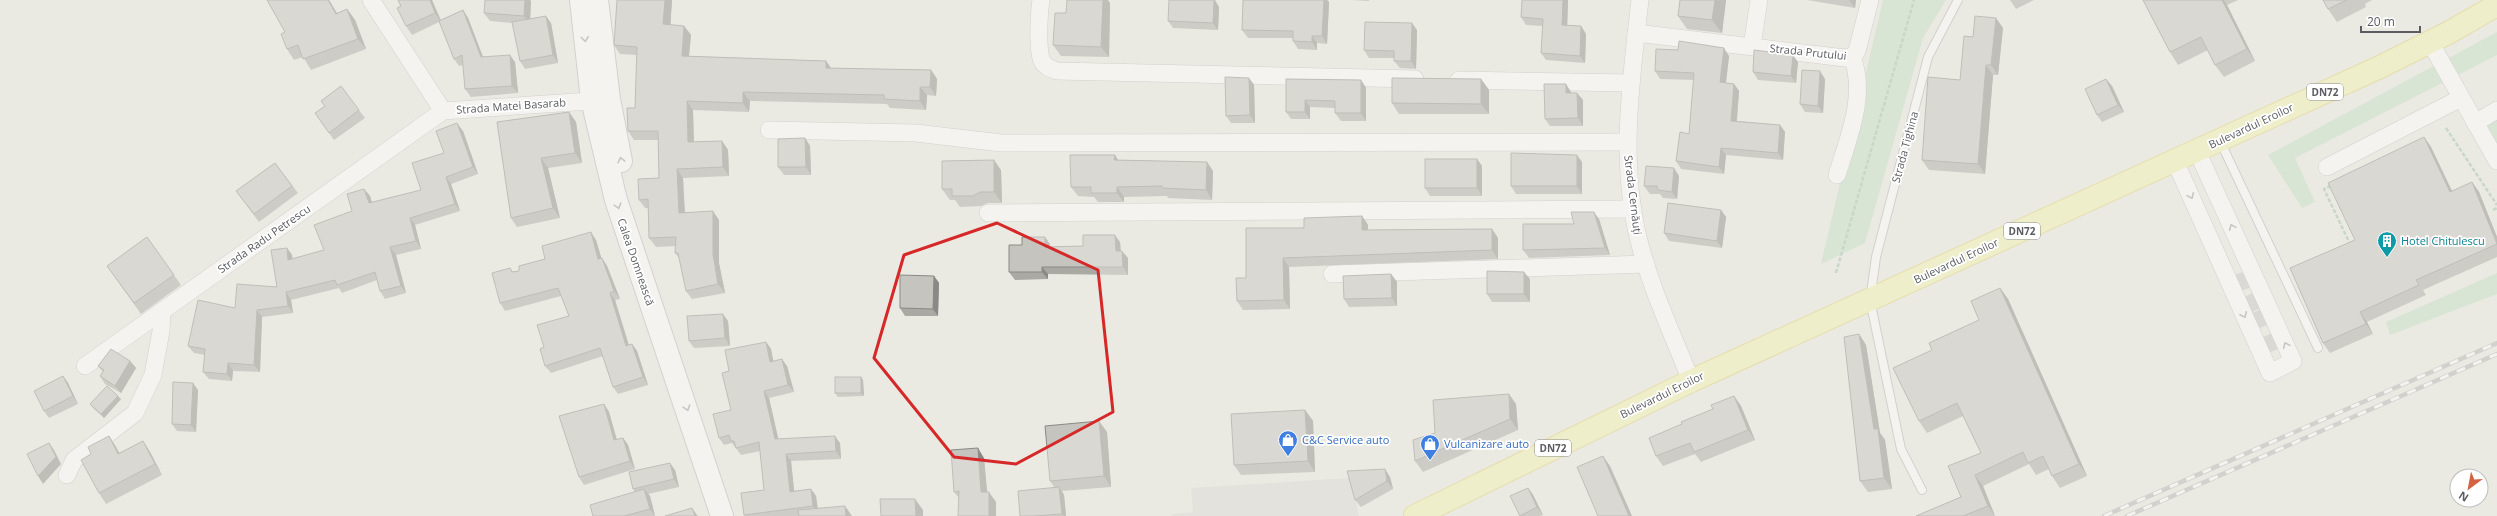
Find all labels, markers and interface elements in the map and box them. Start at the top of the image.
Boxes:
scale bar [2361,8,2420,34]
text: 20 m [2367,13,2395,30]
one-way arrow [580,36,589,42]
street label: Strada Prutului [1769,40,1847,63]
road number: DN72 [2307,84,2343,100]
street label: Strada Matei Basarab [456,94,567,117]
street label: Bulevardul Eroilor [2206,99,2296,152]
street label: Strada Tighina [1888,109,1921,184]
street label: Strada Cernăuți [1621,154,1646,236]
one-way arrow [617,157,625,163]
one-way arrow [2186,192,2194,200]
street label: Strada Radu Petrescu [214,201,313,276]
one-way arrow [613,202,622,209]
street label: Calea Domnească [615,216,658,307]
road number: DN72 [2004,223,2040,239]
one-way arrow [2229,224,2237,231]
building icon: Hotel Chitulescu [2376,230,2398,258]
place label: Hotel Chitulescu [2401,233,2485,248]
street label: Bulevardul Eroilor [1911,234,2001,287]
one-way arrow [2239,311,2247,318]
one-way arrow [2282,342,2290,349]
street label: Bulevardul Eroilor [1617,367,1707,421]
one-way arrow [682,405,691,412]
shop icon: C&C Service auto [1277,429,1299,457]
place label: C&C Service auto [1302,432,1390,447]
shop icon: Vulcanizare auto [1419,433,1441,461]
place label: Vulcanizare auto [1444,436,1530,451]
road number: DN72 [1535,440,1571,456]
north arrow [2449,468,2489,508]
text: N [2456,488,2471,506]

